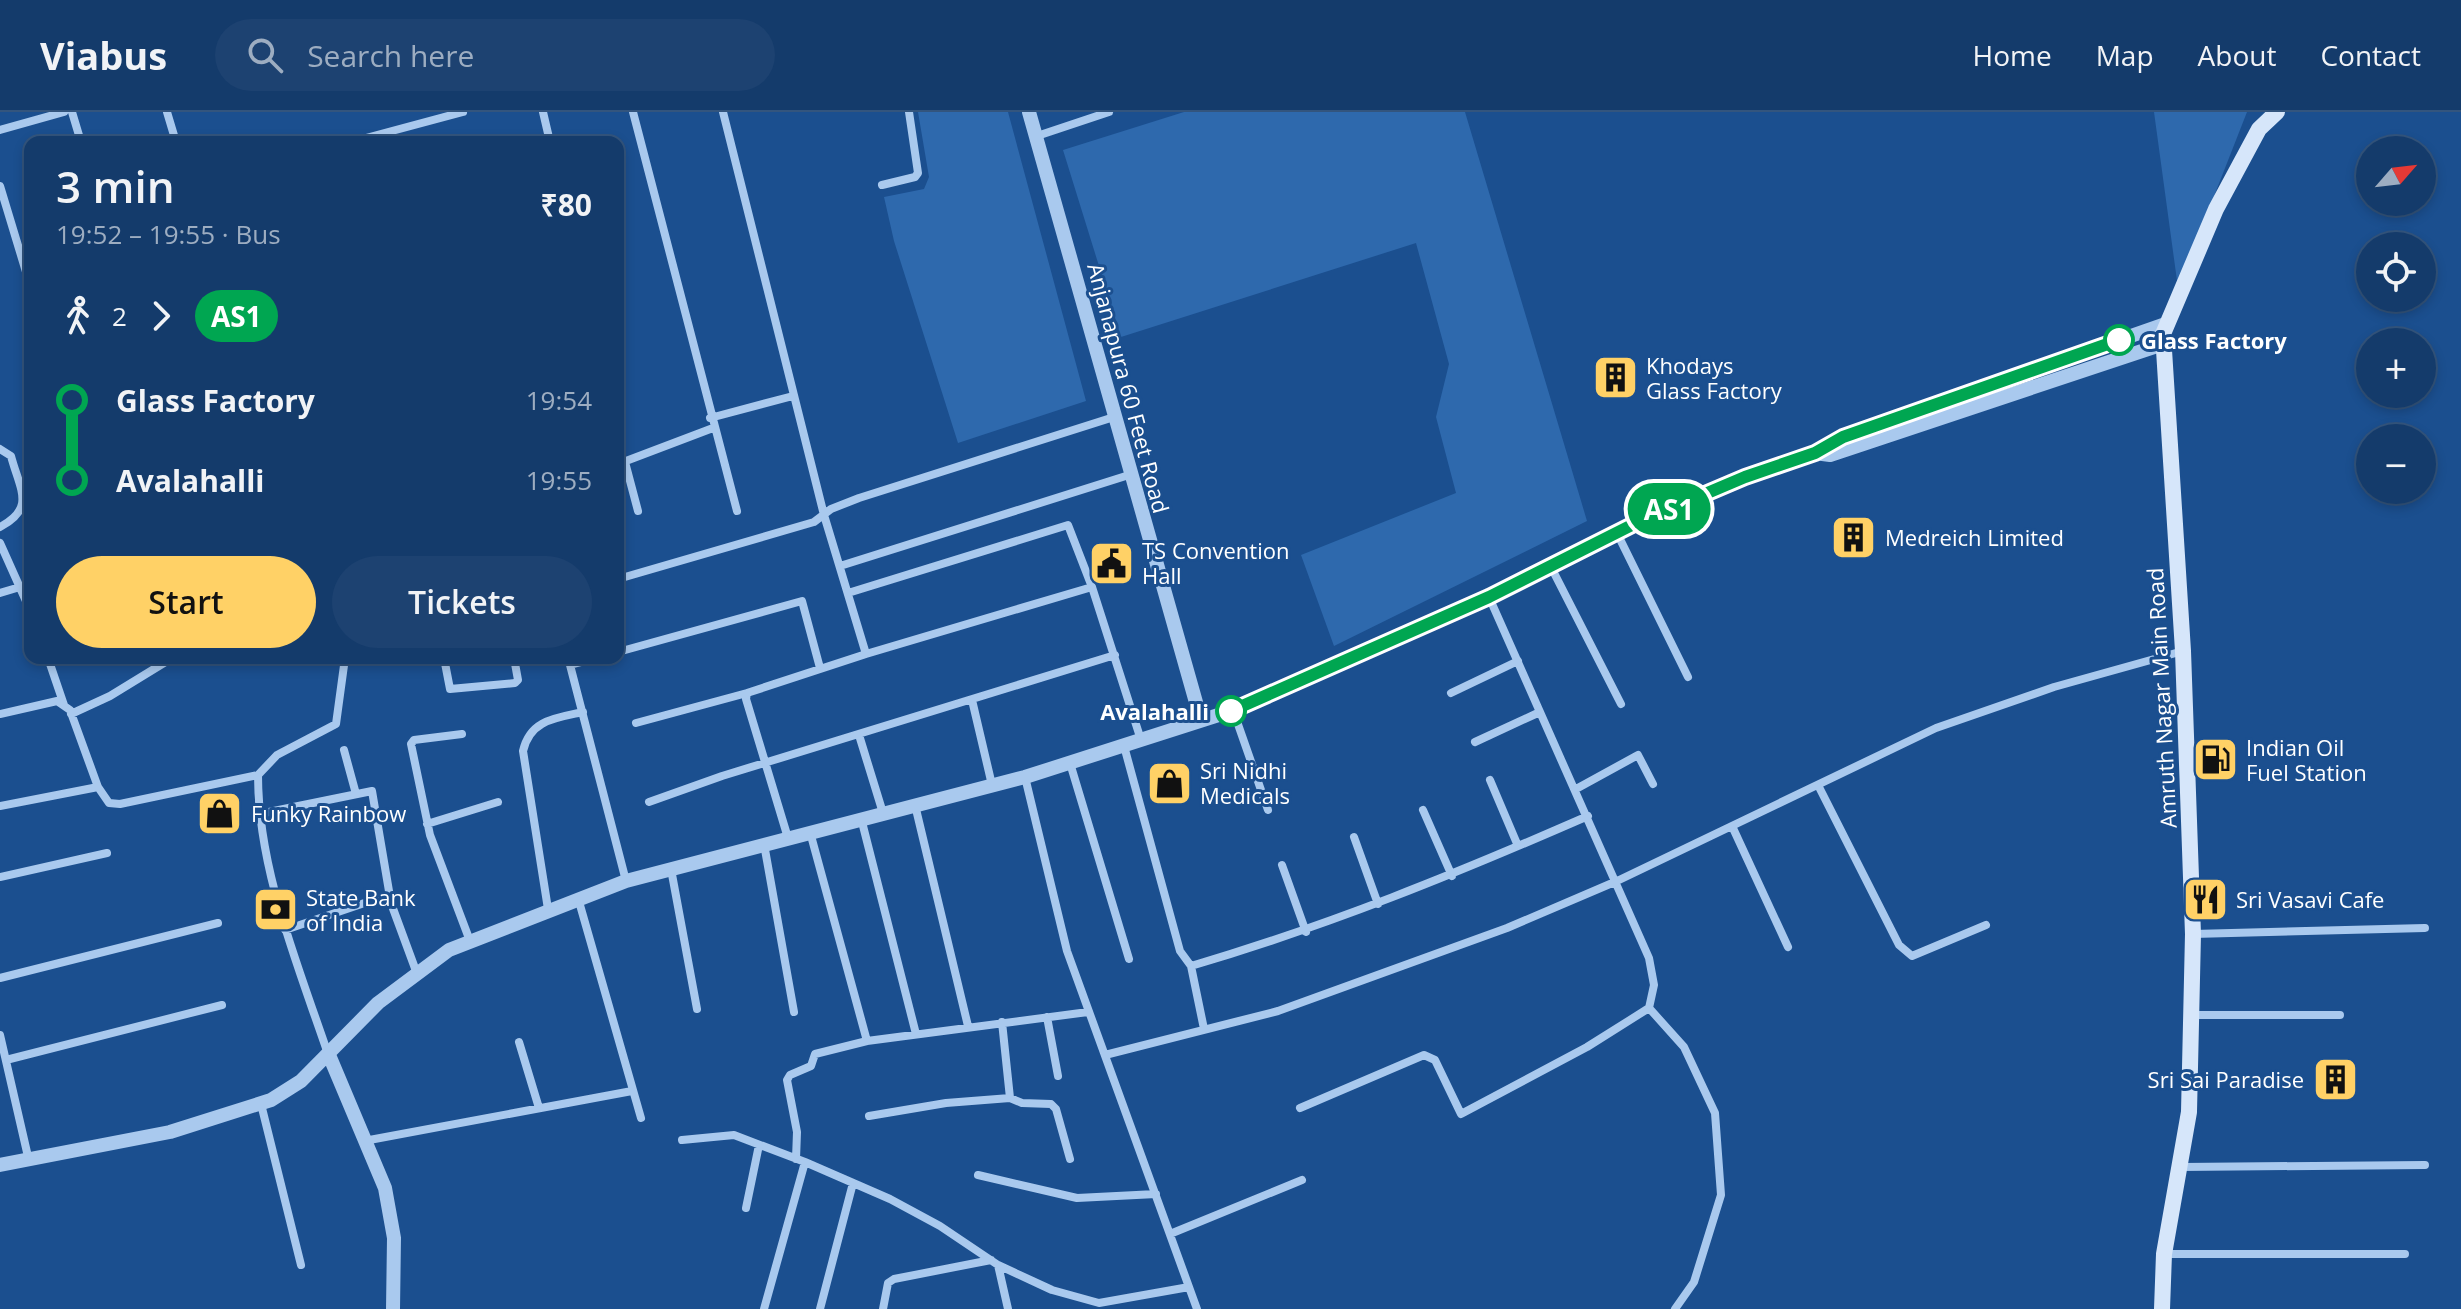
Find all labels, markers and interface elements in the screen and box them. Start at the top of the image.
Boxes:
search box [215,19,775,91]
text: Viabus [40,29,167,81]
icon: search [243,33,287,77]
text: Search here [307,35,474,76]
text: Home [1973,36,2052,74]
text: Map [2096,36,2154,74]
text: About [2198,36,2276,74]
text: Contact [2320,36,2421,74]
north arrow [2356,136,2436,216]
map controls [2356,136,2436,504]
text: 3 min [56,156,175,216]
text: ₹80 [541,184,592,225]
text: 19:52 – 19:55 · Bus [56,216,281,252]
button: locate [2356,232,2436,312]
street label: Anjanapura 60 Feet Road [1081,260,1177,516]
icon: walk [56,294,100,338]
icon: forward [139,294,183,338]
text: AS1 [211,297,262,335]
text: 2 [112,298,127,334]
marker: Glass Factory [2104,325,2134,355]
place label: Glass Factory [2141,325,2287,355]
button: + [2356,328,2436,408]
place label: Khodays Glass Factory [1646,350,1783,405]
building icon: Khodays Glass Factory [1591,354,1639,402]
text: Glass Factory [116,380,315,421]
text: 19:54 [526,382,592,418]
button: − [2356,424,2436,504]
text: Avalahalli [116,460,264,501]
text: 19:55 [526,462,592,498]
line badge: AS1 [1623,483,1715,535]
text: AS1 [1644,490,1694,528]
building icon: Medreich Limited [1830,513,1878,561]
place label: Medreich Limited [1885,522,2064,552]
place label: TS Convention Hall [1142,535,1289,590]
public building icon: TS Convention Hall [1087,539,1135,587]
button: Start [56,556,316,648]
button: Tickets [332,556,592,648]
street label: Amruth Nagar Main Road [2139,567,2183,829]
place label: Avalahalli [1100,696,1209,726]
marker: Avalahalli [1216,696,1246,726]
place label: Indian Oil Fuel Station [2246,732,2367,787]
fuel station icon: Indian Oil Fuel Station [2191,736,2239,784]
place label: Sri Nidhi Medicals [1200,755,1290,810]
shop icon: Sri Nidhi Medicals [1145,759,1193,807]
shop icon: Funky Rainbow [196,789,244,837]
place label: Funky Rainbow [251,798,406,828]
restaurant icon: Sri Vasavi Cafe [2181,875,2229,923]
place label: State Bank of India [306,882,416,937]
place label: Sri Vasavi Cafe [2236,884,2384,914]
bank icon: State Bank of India [251,886,299,934]
building icon: Sri Sai Paradise [2311,1055,2359,1103]
place label: Sri Sai Paradise [2148,1064,2304,1094]

